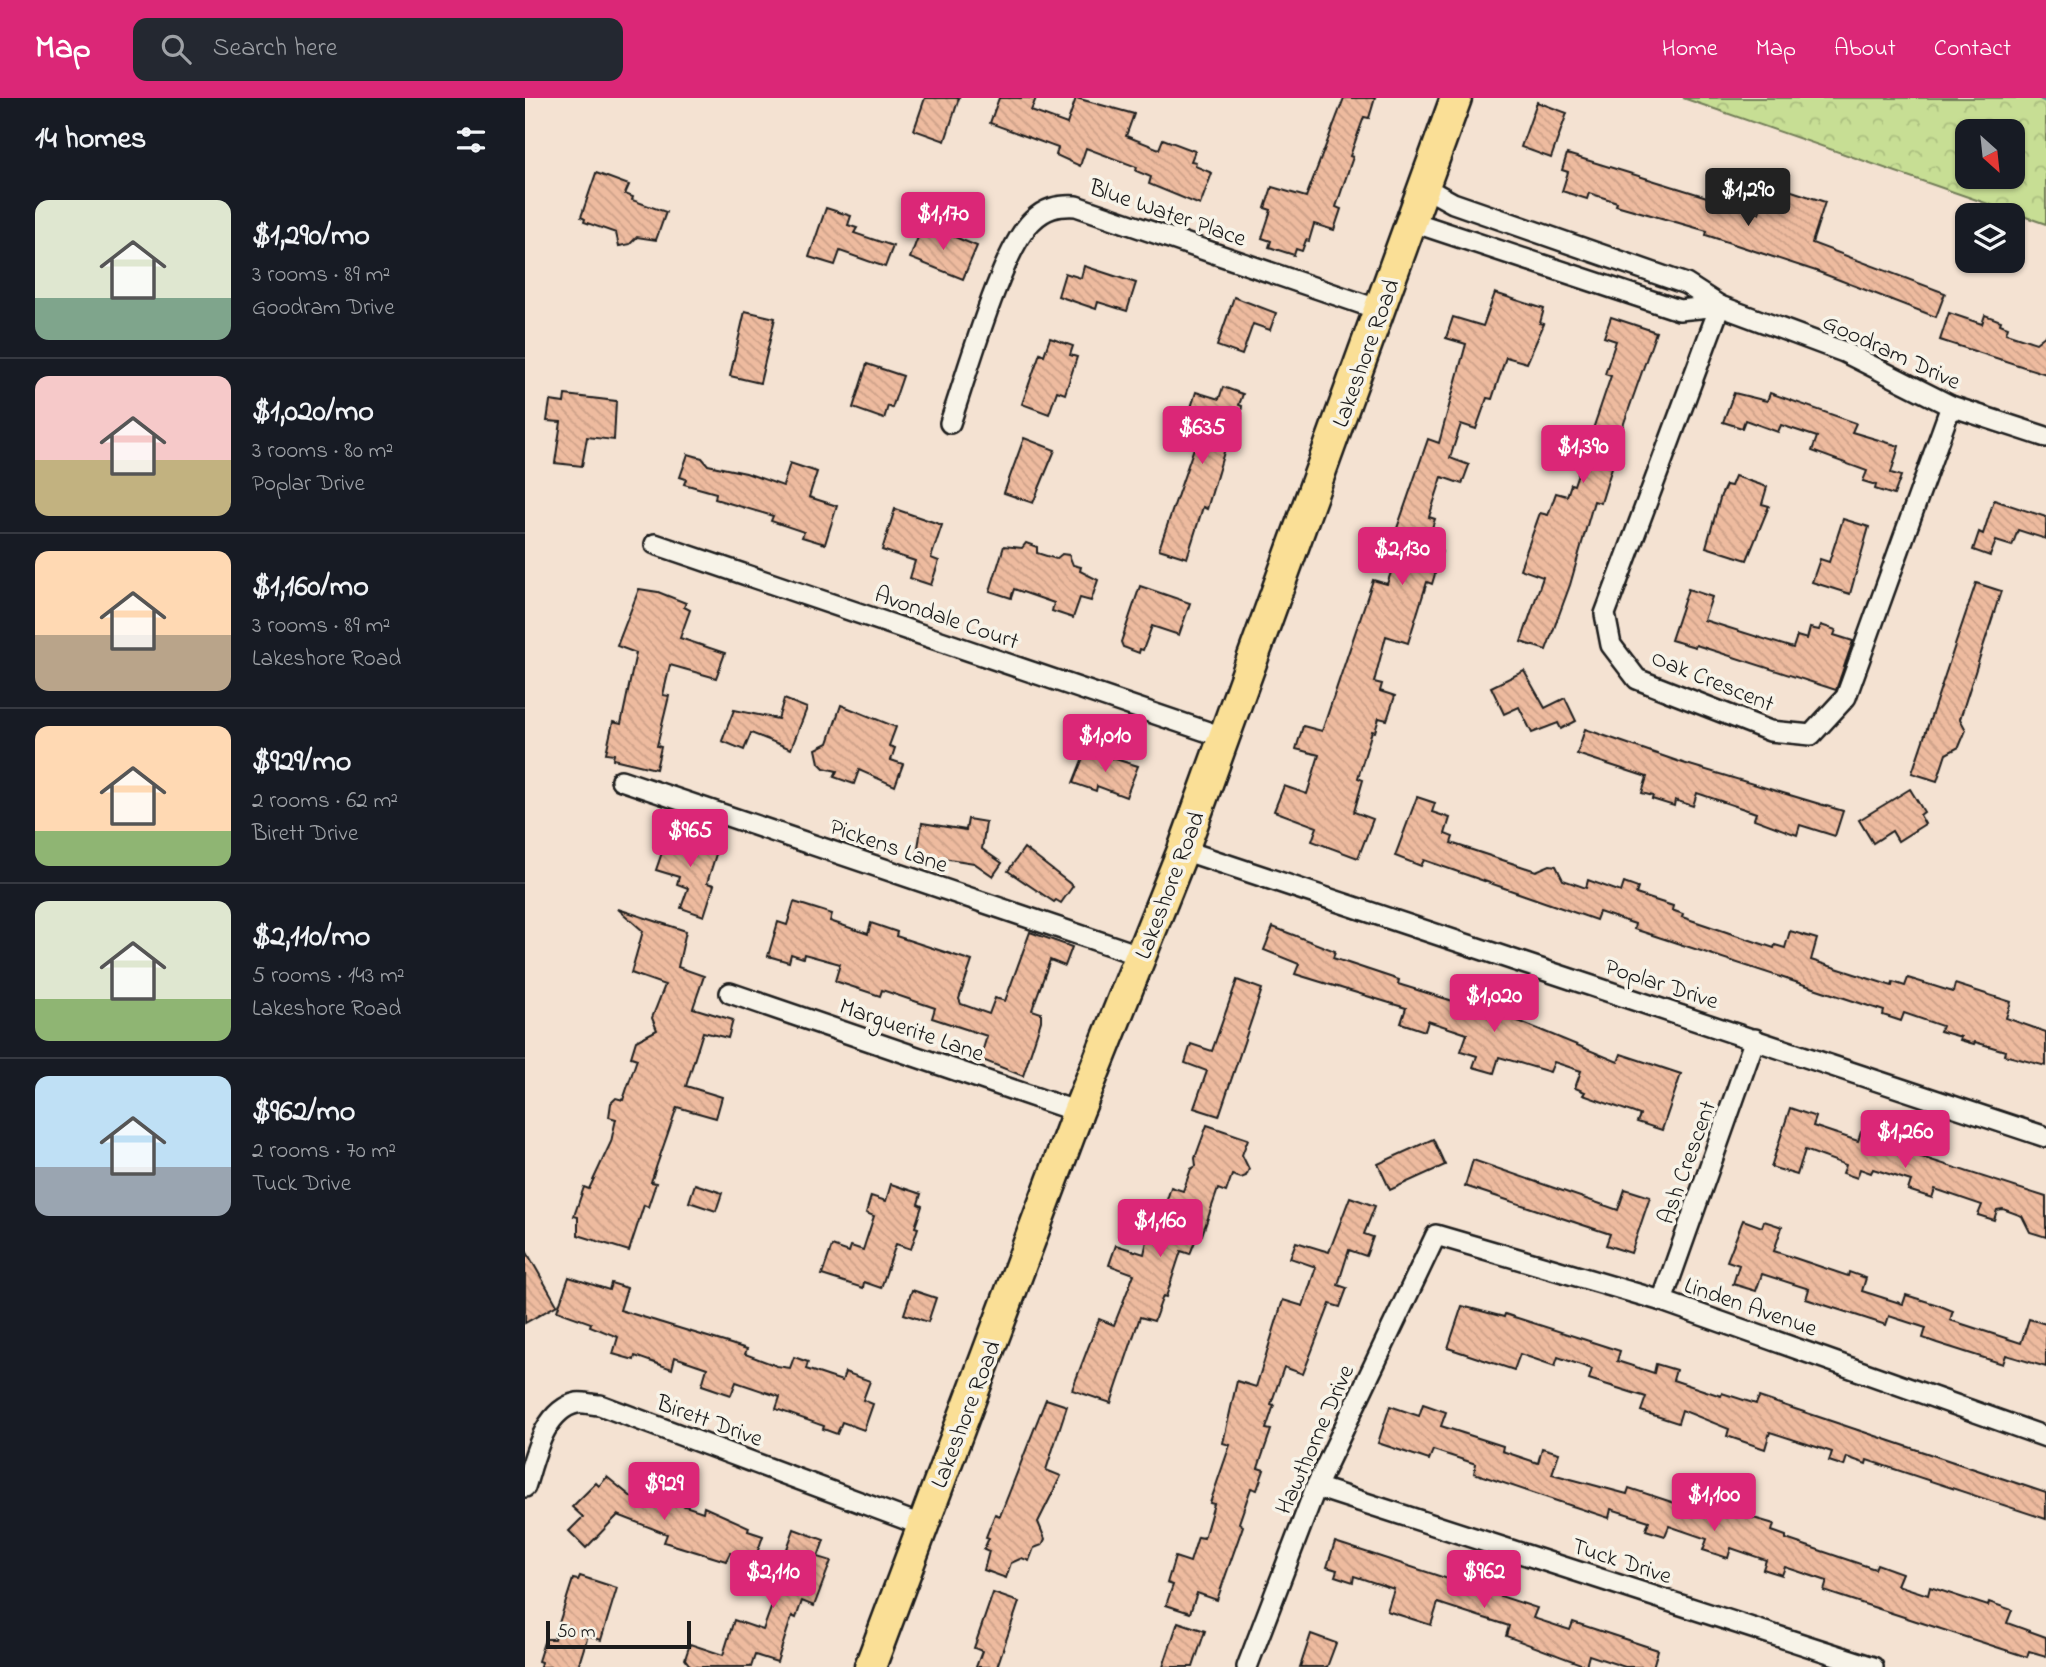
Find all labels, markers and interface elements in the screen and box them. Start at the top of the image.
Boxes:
search box [133,18,623,81]
text: Map [35,25,91,73]
icon: search [157,30,195,68]
text: Search here [213,30,337,68]
text: Home [1662,32,1718,67]
text: Map [1756,32,1796,67]
text: About [1834,32,1896,67]
text: Contact [1934,32,2011,67]
text: 14 homes [35,118,146,162]
north arrow [1955,119,2025,189]
map controls [1955,119,2025,273]
icon: filters [452,121,490,159]
pin: $1,290 [1691,169,1805,228]
street label: Blue Water Place [1083,171,1251,258]
text: $1,290 [1721,174,1775,207]
pin: $1,170 [886,192,1000,252]
text: $1,170 [917,198,969,231]
button: layers [1955,203,2025,273]
text: $1,290/mo [252,215,370,259]
icon: home [91,228,175,312]
text: 3 rooms · 89 m² [252,259,390,292]
street label: Lakeshore Road [1324,274,1411,433]
text: Goodram Drive [252,292,394,325]
street label: Goodram Drive [1816,306,1966,401]
text: $1,020/mo [252,391,374,435]
icon: home [91,404,175,488]
pin: $635 [1161,406,1243,466]
text: $635 [1179,412,1225,445]
pin: $1,390 [1526,426,1640,485]
text: $1,390 [1557,431,1609,464]
text: 3 rooms · 80 m² [252,435,393,468]
text: Poplar Drive [252,468,365,501]
pin: $2,130 [1345,528,1459,587]
text: $2,130 [1374,533,1430,566]
text: $1,160/mo [252,566,369,610]
street label: Avondale Court [869,578,1023,660]
icon: home [91,579,175,663]
text: 3 rooms · 89 m² [252,610,390,643]
street label: Oak Crescent [1645,642,1779,723]
text: Lakeshore Road [252,643,401,676]
pin: $1,010 [1048,714,1162,774]
text: $1,010 [1079,720,1131,753]
text: $929/mo [252,741,351,785]
icon: home [91,754,175,838]
text: 2 rooms · 62 m² [252,785,398,818]
street label: Lakeshore Road [1127,807,1216,965]
pin: $965 [649,810,731,869]
street label: Pickens Lane [824,811,952,884]
text: $965 [668,815,712,848]
text: Birett Drive [252,818,358,851]
text: $2,110/mo [252,916,370,960]
icon: home [91,929,175,1013]
street label: Poplar Drive [1600,951,1723,1020]
text: 5 rooms · 143 m² [252,960,405,993]
pin: $1,020 [1437,974,1551,1034]
text: $1,020 [1466,980,1522,1013]
street label: Marguerite Lane [834,990,989,1073]
text: Lakeshore Road [252,993,401,1026]
text: $962/mo [252,1091,355,1135]
street label: Ash Crescent [1650,1096,1727,1230]
icon: home [91,1104,175,1188]
pin: $1,260 [1848,1110,1962,1170]
text: $1,260 [1877,1116,1933,1149]
text: 2 rooms · 70 m² [252,1135,396,1168]
text: Tuck Drive [252,1168,351,1201]
pin: $1,160 [1103,1200,1217,1259]
text: $1,160 [1134,1205,1186,1238]
street label: Linden Avenue [1679,1269,1822,1348]
street label: Lakeshore Road [923,1336,1012,1494]
street label: Hawthorne Drive [1268,1359,1365,1521]
street label: Birett Drive [650,1387,767,1458]
pin: $929 [623,1462,705,1522]
text: $929 [644,1468,684,1501]
pin: $1,100 [1657,1474,1771,1533]
text: $1,100 [1688,1479,1740,1512]
street label: Tuck Drive [1567,1530,1676,1595]
pin: $2,110 [716,1550,830,1610]
pin: $962 [1443,1550,1525,1610]
text: $2,110 [746,1556,800,1589]
text: $962 [1463,1556,1505,1589]
scale bar [546,1618,691,1650]
text: 50 m [557,1619,596,1646]

